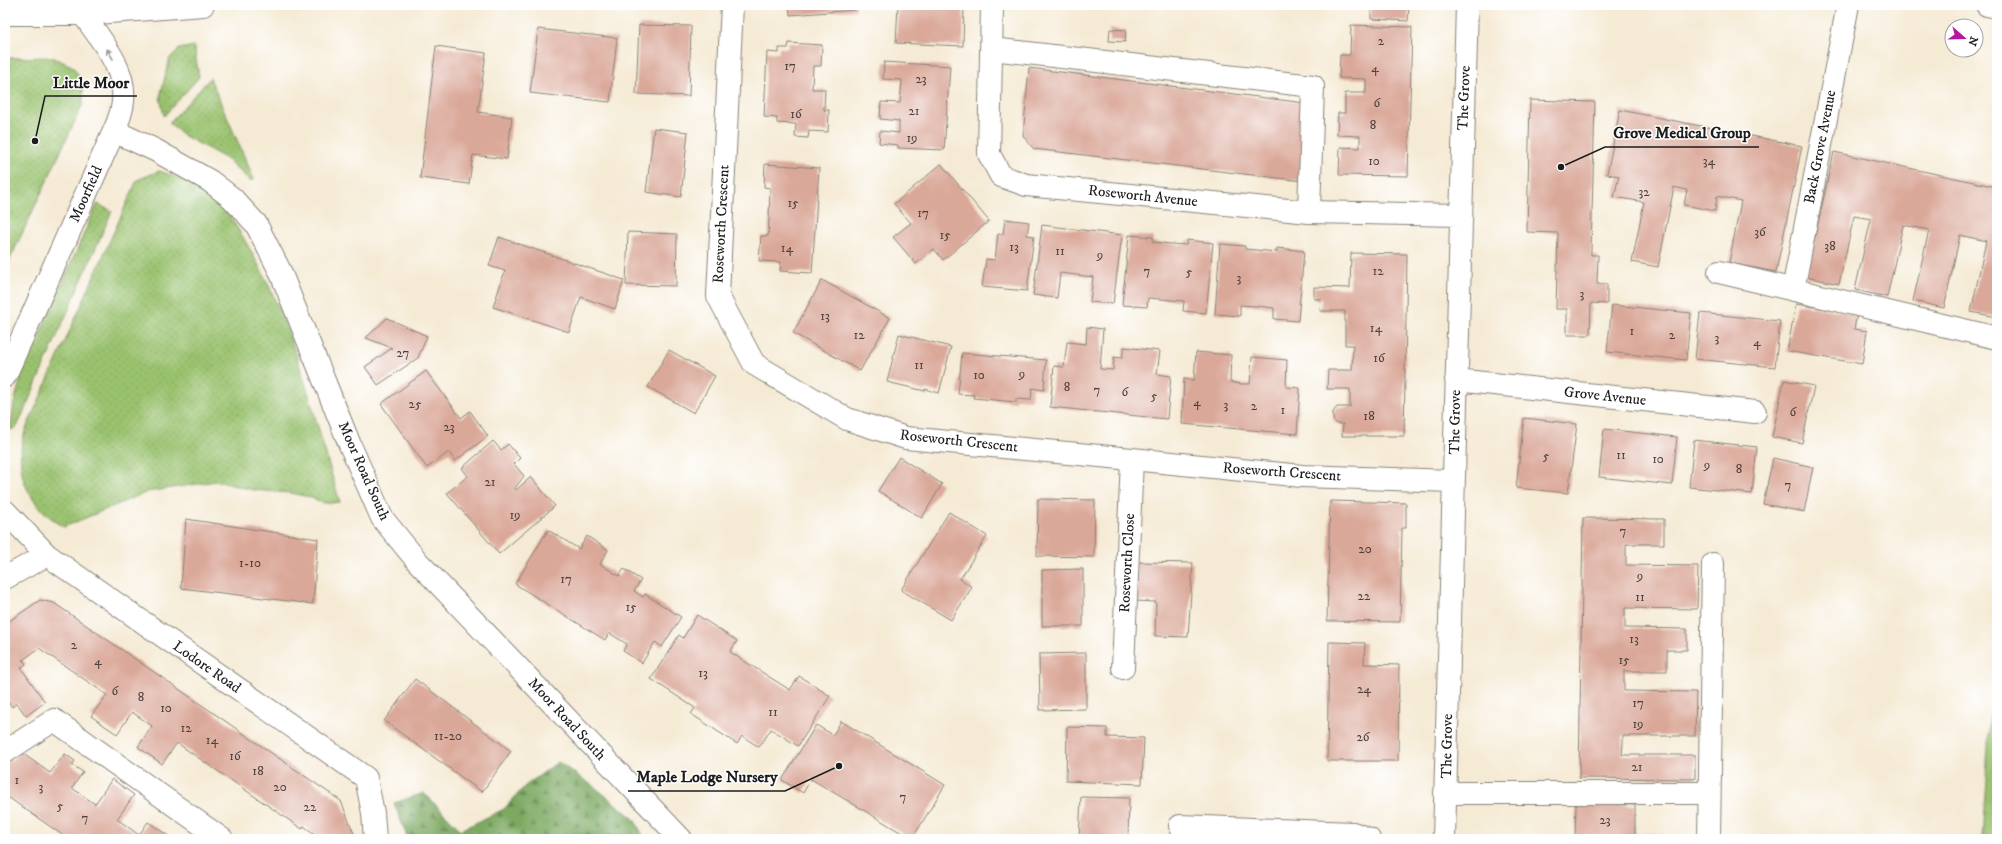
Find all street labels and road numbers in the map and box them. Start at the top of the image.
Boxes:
street label: The Grove [1453,65,1475,131]
street label: Back Grove Avenue [1800,88,1840,206]
street label: Moorfield [65,162,107,225]
street label: Roseworth Crescent [708,164,734,284]
street label: Roseworth Avenue [1087,181,1199,211]
street label: Grove Avenue [1563,382,1647,410]
street label: The Grove [1445,389,1465,455]
street label: Moor Road South [334,419,394,523]
street label: Roseworth Crescent [899,425,1019,457]
street label: Roseworth Crescent [1222,458,1342,486]
street label: Roseworth Close [1115,513,1139,613]
street label: Lodore Road [169,637,245,698]
street label: Moor Road South [524,674,610,764]
street label: The Grove [1437,713,1457,779]

